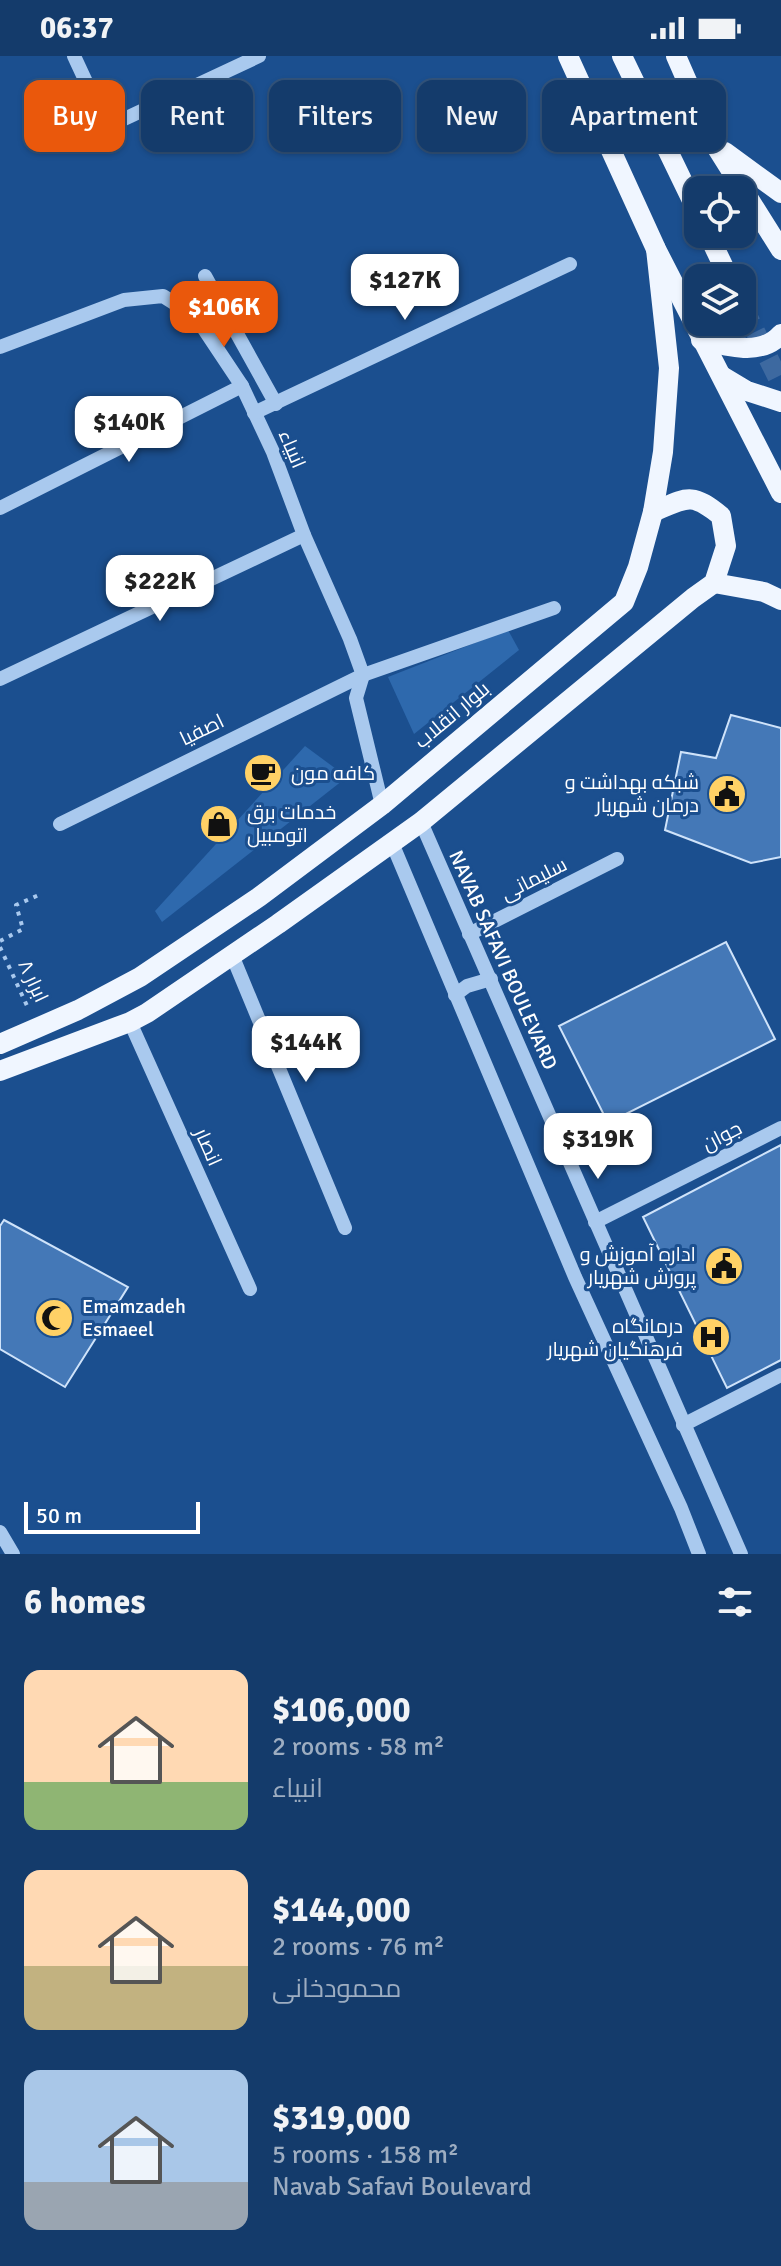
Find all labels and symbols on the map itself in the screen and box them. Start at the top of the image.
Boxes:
pin: $127K [349,254,461,322]
pin: $106K [168,281,280,349]
pin: $140K [73,396,185,464]
street label: انبیاء [273,426,311,472]
pin: $222K [104,555,216,623]
street label: بلوار انقلاب [409,676,495,754]
street label: اصفیا [176,709,228,751]
cafe icon: کافه مون [242,752,284,794]
place label: کافه مون [291,761,375,786]
place label: شبکه بهداشت و درمان شهریار [565,770,699,818]
public building icon: شبکه بهداشت و درمان شهریار [706,773,748,815]
place label: خدمات برق اتومبیل [247,800,336,848]
shop icon: خدمات برق اتومبیل [198,803,240,845]
street label: NAVAB SAFAVI BOULEVARD [443,847,563,1073]
street label: سلیمانی [497,852,571,906]
street label: ابرار ۸ [12,956,54,1006]
pin: $144K [250,1016,362,1084]
pin: $319K [542,1113,654,1181]
street label: جوان [698,1115,746,1157]
street label: انصار [188,1123,227,1170]
place label: اداره آموزش و پرورش شهریار [580,1242,697,1290]
public building icon: اداره آموزش و پرورش شهریار [703,1245,745,1287]
place label: Emamzadeh Esmaeel [82,1294,186,1342]
mosque icon: Emamzadeh Esmaeel [33,1297,75,1339]
place label: درمانگاه فرهنگیان شهریار [546,1314,683,1362]
hospital icon: درمانگاه فرهنگیان شهریار [690,1316,732,1358]
scale bar [24,1498,200,1534]

